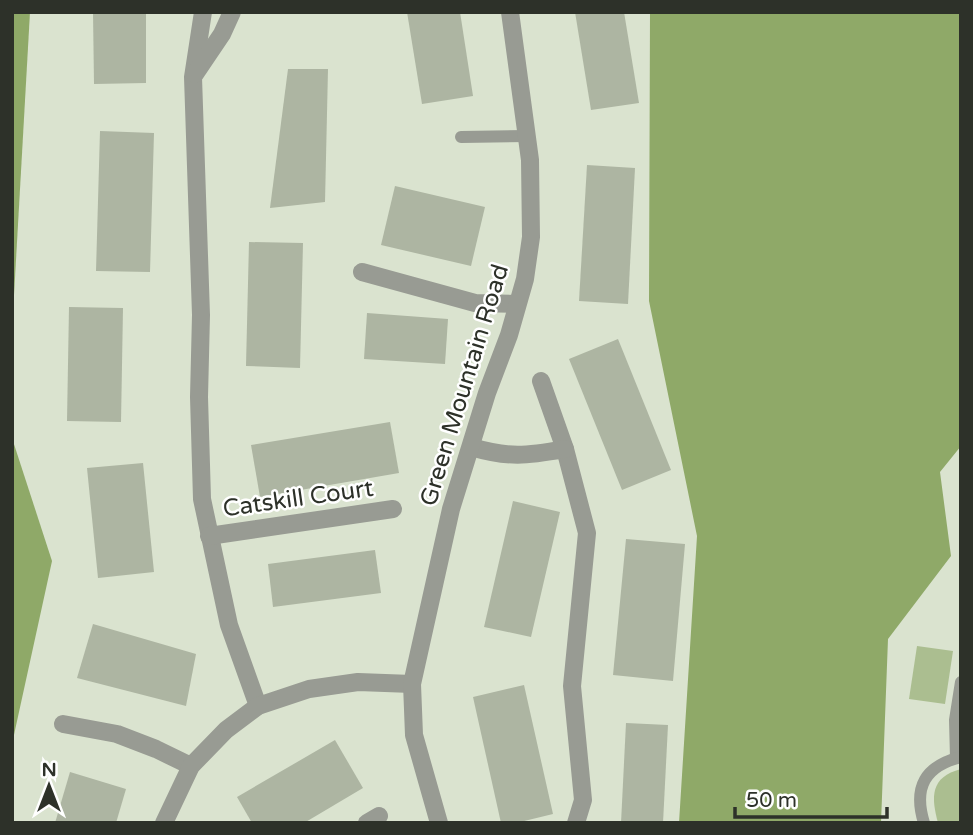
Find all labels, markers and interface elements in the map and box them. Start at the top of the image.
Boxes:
street label: Green Mountain Road [414,261,515,510]
street label: Catskill Court [221,474,375,523]
north arrow [14,751,84,821]
text: N [41,759,57,781]
scale bar [735,776,887,820]
text: 50 m [746,788,797,813]

